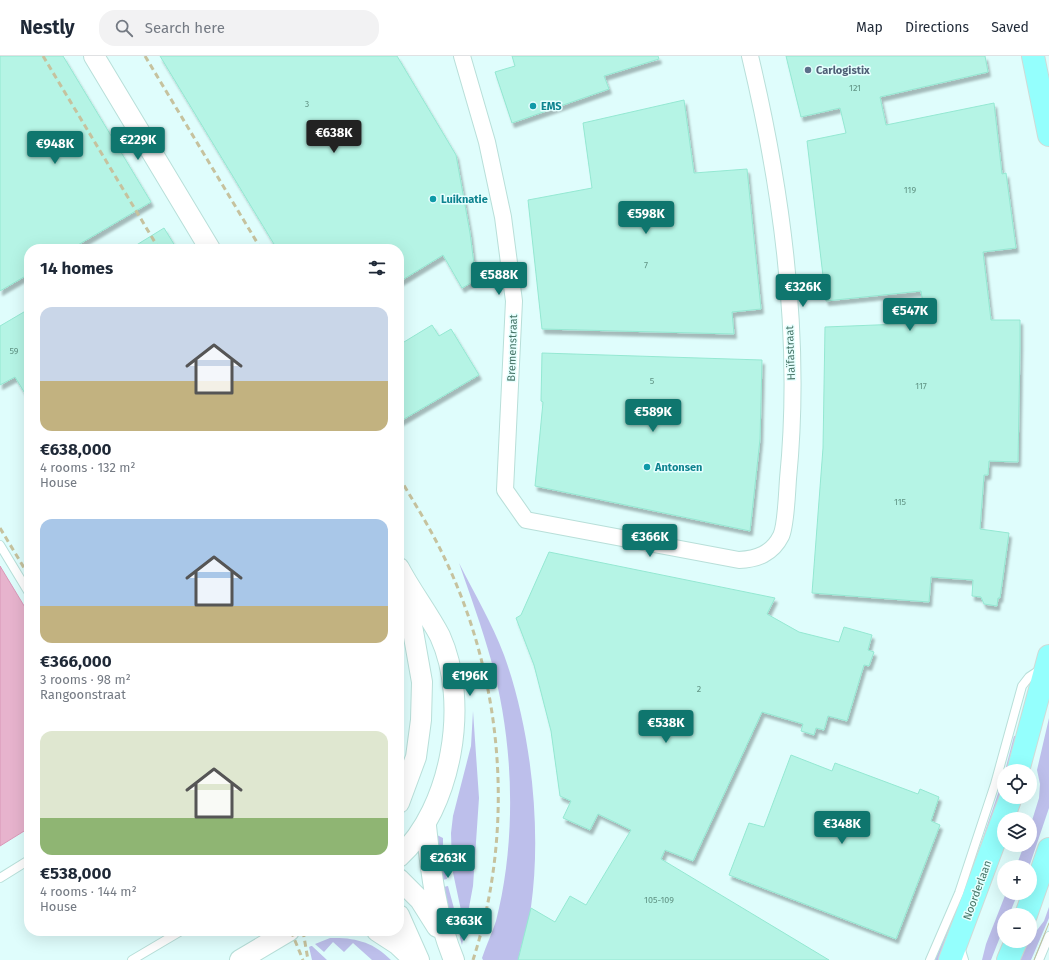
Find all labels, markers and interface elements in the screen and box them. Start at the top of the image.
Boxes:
search box [99,10,379,46]
text: Nestly [20,16,75,39]
icon: search [113,17,135,39]
text: Search here [145,19,225,37]
text: Map [856,19,883,36]
text: Directions [905,19,969,36]
text: Saved [991,19,1029,36]
place label: Carlogistix [816,64,870,77]
marker: Carlogistix [803,65,813,75]
house number: 121 [849,83,861,93]
house number: 3 [305,99,309,109]
place label: EMS [541,100,562,113]
marker: EMS [528,101,538,111]
pin: €638K [306,120,362,154]
text: €638K [315,125,353,140]
pin: €229K [110,127,166,161]
pin: €948K [27,131,83,165]
text: €229K [120,132,156,147]
text: €948K [36,136,74,151]
house number: 119 [904,185,916,195]
place label: Luiknatie [441,193,488,206]
marker: Luiknatie [428,194,438,204]
pin: €598K [618,201,674,235]
text: €598K [627,206,665,221]
icon: filters [366,257,388,279]
text: 14 homes [40,258,113,279]
house number: 7 [644,260,648,270]
pin: €588K [471,262,527,296]
text: €588K [480,267,518,282]
pin: €326K [775,274,831,308]
text: €326K [785,279,821,294]
pin: €547K [882,298,938,332]
text: €547K [892,303,928,318]
street label: Bremenstraat [505,314,520,382]
street label: Haïfastraat [783,325,798,381]
icon: home [178,333,250,405]
house number: 59 [9,346,19,356]
house number: 5 [650,376,655,386]
house number: 117 [915,381,927,391]
pin: €589K [625,399,681,433]
text: €589K [634,404,672,419]
text: €638,000 [40,439,112,460]
text: 4 rooms · 132 m² [40,460,136,475]
place label: Antonsen [654,461,702,474]
marker: Antonsen [642,462,652,472]
text: House [40,475,77,490]
house number: 115 [894,497,907,507]
pin: €366K [622,524,678,558]
text: €366K [631,529,669,544]
icon: home [178,545,250,617]
text: €366,000 [40,651,112,672]
pin: €196K [442,663,498,697]
text: €196K [452,668,488,683]
text: 3 rooms · 98 m² [40,672,131,687]
house number: 2 [697,684,701,694]
text: Rangoonstraat [40,687,126,702]
pin: €538K [638,710,694,744]
text: €538K [647,715,685,730]
icon: home [178,757,250,829]
map controls [997,764,1037,948]
button: locate [997,764,1037,804]
pin: €348K [814,811,870,845]
button: layers [997,812,1037,852]
text: €348K [823,816,861,831]
pin: €263K [420,845,476,879]
text: €263K [430,850,466,865]
street label: Noorderlaan [961,859,994,922]
button: + [997,860,1037,900]
text: €538,000 [40,863,111,884]
text: 4 rooms · 144 m² [40,884,137,899]
house number: 105-109 [644,895,674,905]
text: House [40,899,77,914]
pin: €363K [436,908,492,942]
button: − [997,908,1037,948]
text: €363K [446,913,482,928]

